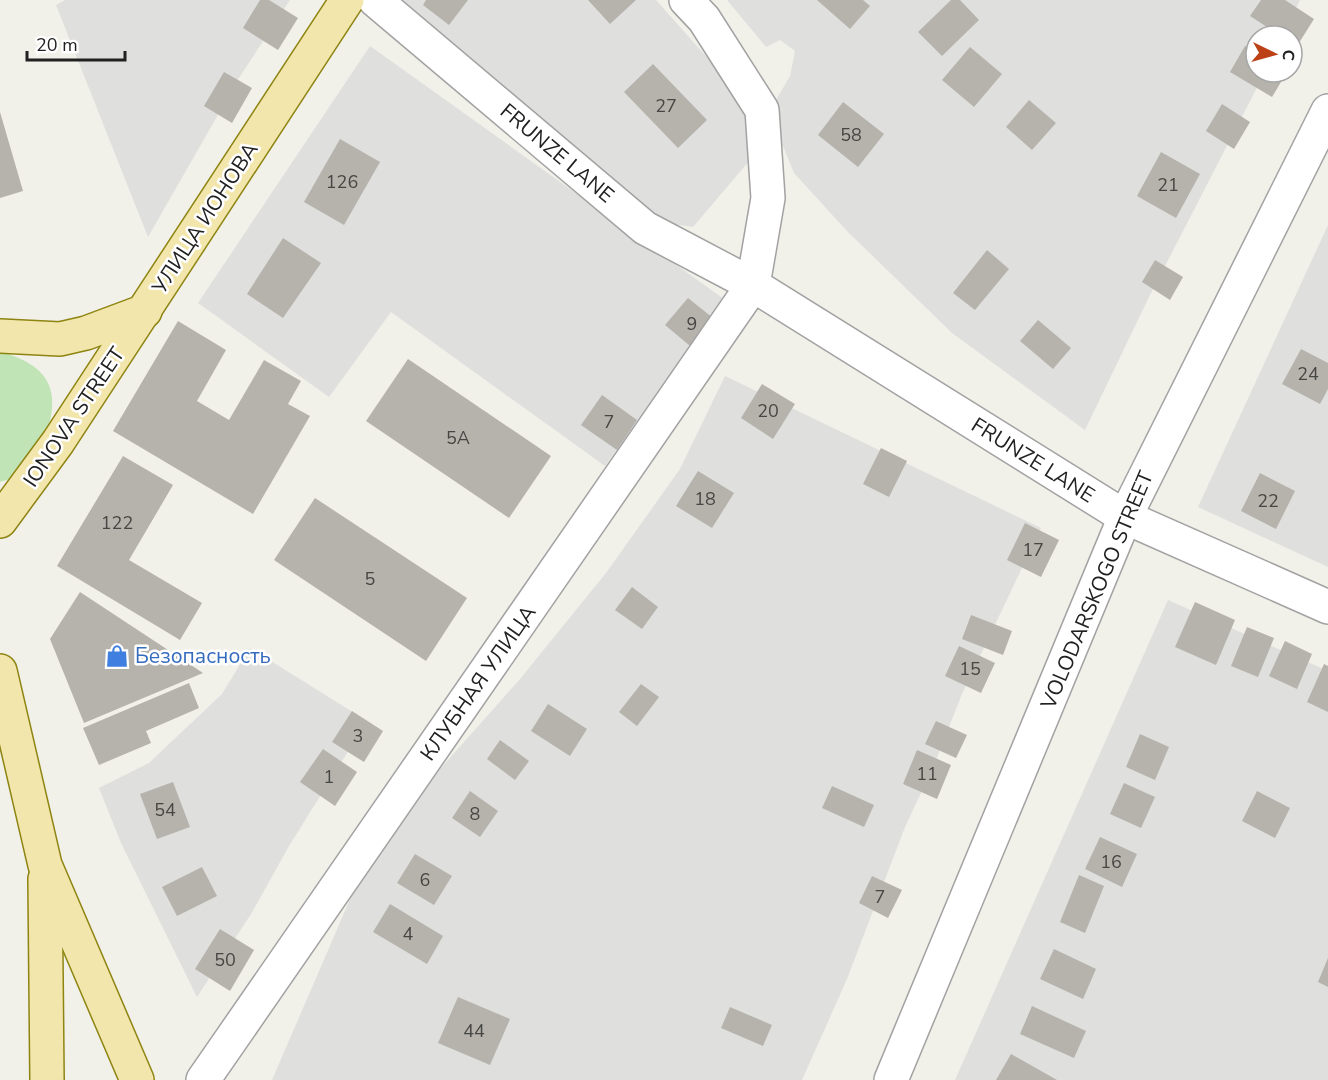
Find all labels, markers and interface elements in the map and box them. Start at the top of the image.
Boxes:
scale bar [27,24,124,62]
north arrow [1244,24,1304,84]
text: 20 m [36,33,78,57]
text: С [1277,49,1299,62]
house number: 27 [655,94,677,118]
street label: FRUNZE LANE [494,97,620,209]
house number: 58 [840,123,862,147]
street label: УЛИЦА ИОНОВА [145,137,264,300]
house number: 126 [326,170,358,194]
house number: 21 [1157,173,1179,197]
house number: 9 [687,312,697,336]
street label: IONOVA STREET [17,341,131,492]
house number: 24 [1297,362,1319,386]
house number: 20 [757,399,779,423]
house number: 7 [604,410,614,434]
street label: FRUNZE LANE [966,411,1100,509]
house number: 5А [446,426,470,450]
street label: VOLODARSKOGO STREET [1034,466,1160,714]
house number: 18 [694,487,716,511]
house number: 22 [1257,489,1279,513]
house number: 122 [101,511,133,535]
house number: 17 [1022,538,1044,562]
house number: 5 [365,567,375,591]
street label: КЛУБНАЯ УЛИЦА [414,600,542,766]
place label: Безопасность [135,642,271,670]
shop icon: Безопасность [104,643,130,669]
house number: 15 [959,657,981,681]
house number: 3 [353,724,363,748]
house number: 11 [916,762,938,786]
house number: 1 [324,765,334,789]
house number: 54 [154,798,176,822]
house number: 8 [470,802,480,826]
house number: 16 [1100,850,1122,874]
house number: 6 [420,868,430,892]
house number: 7 [875,885,885,909]
house number: 4 [403,922,414,946]
house number: 50 [214,948,236,972]
house number: 44 [463,1019,485,1043]

